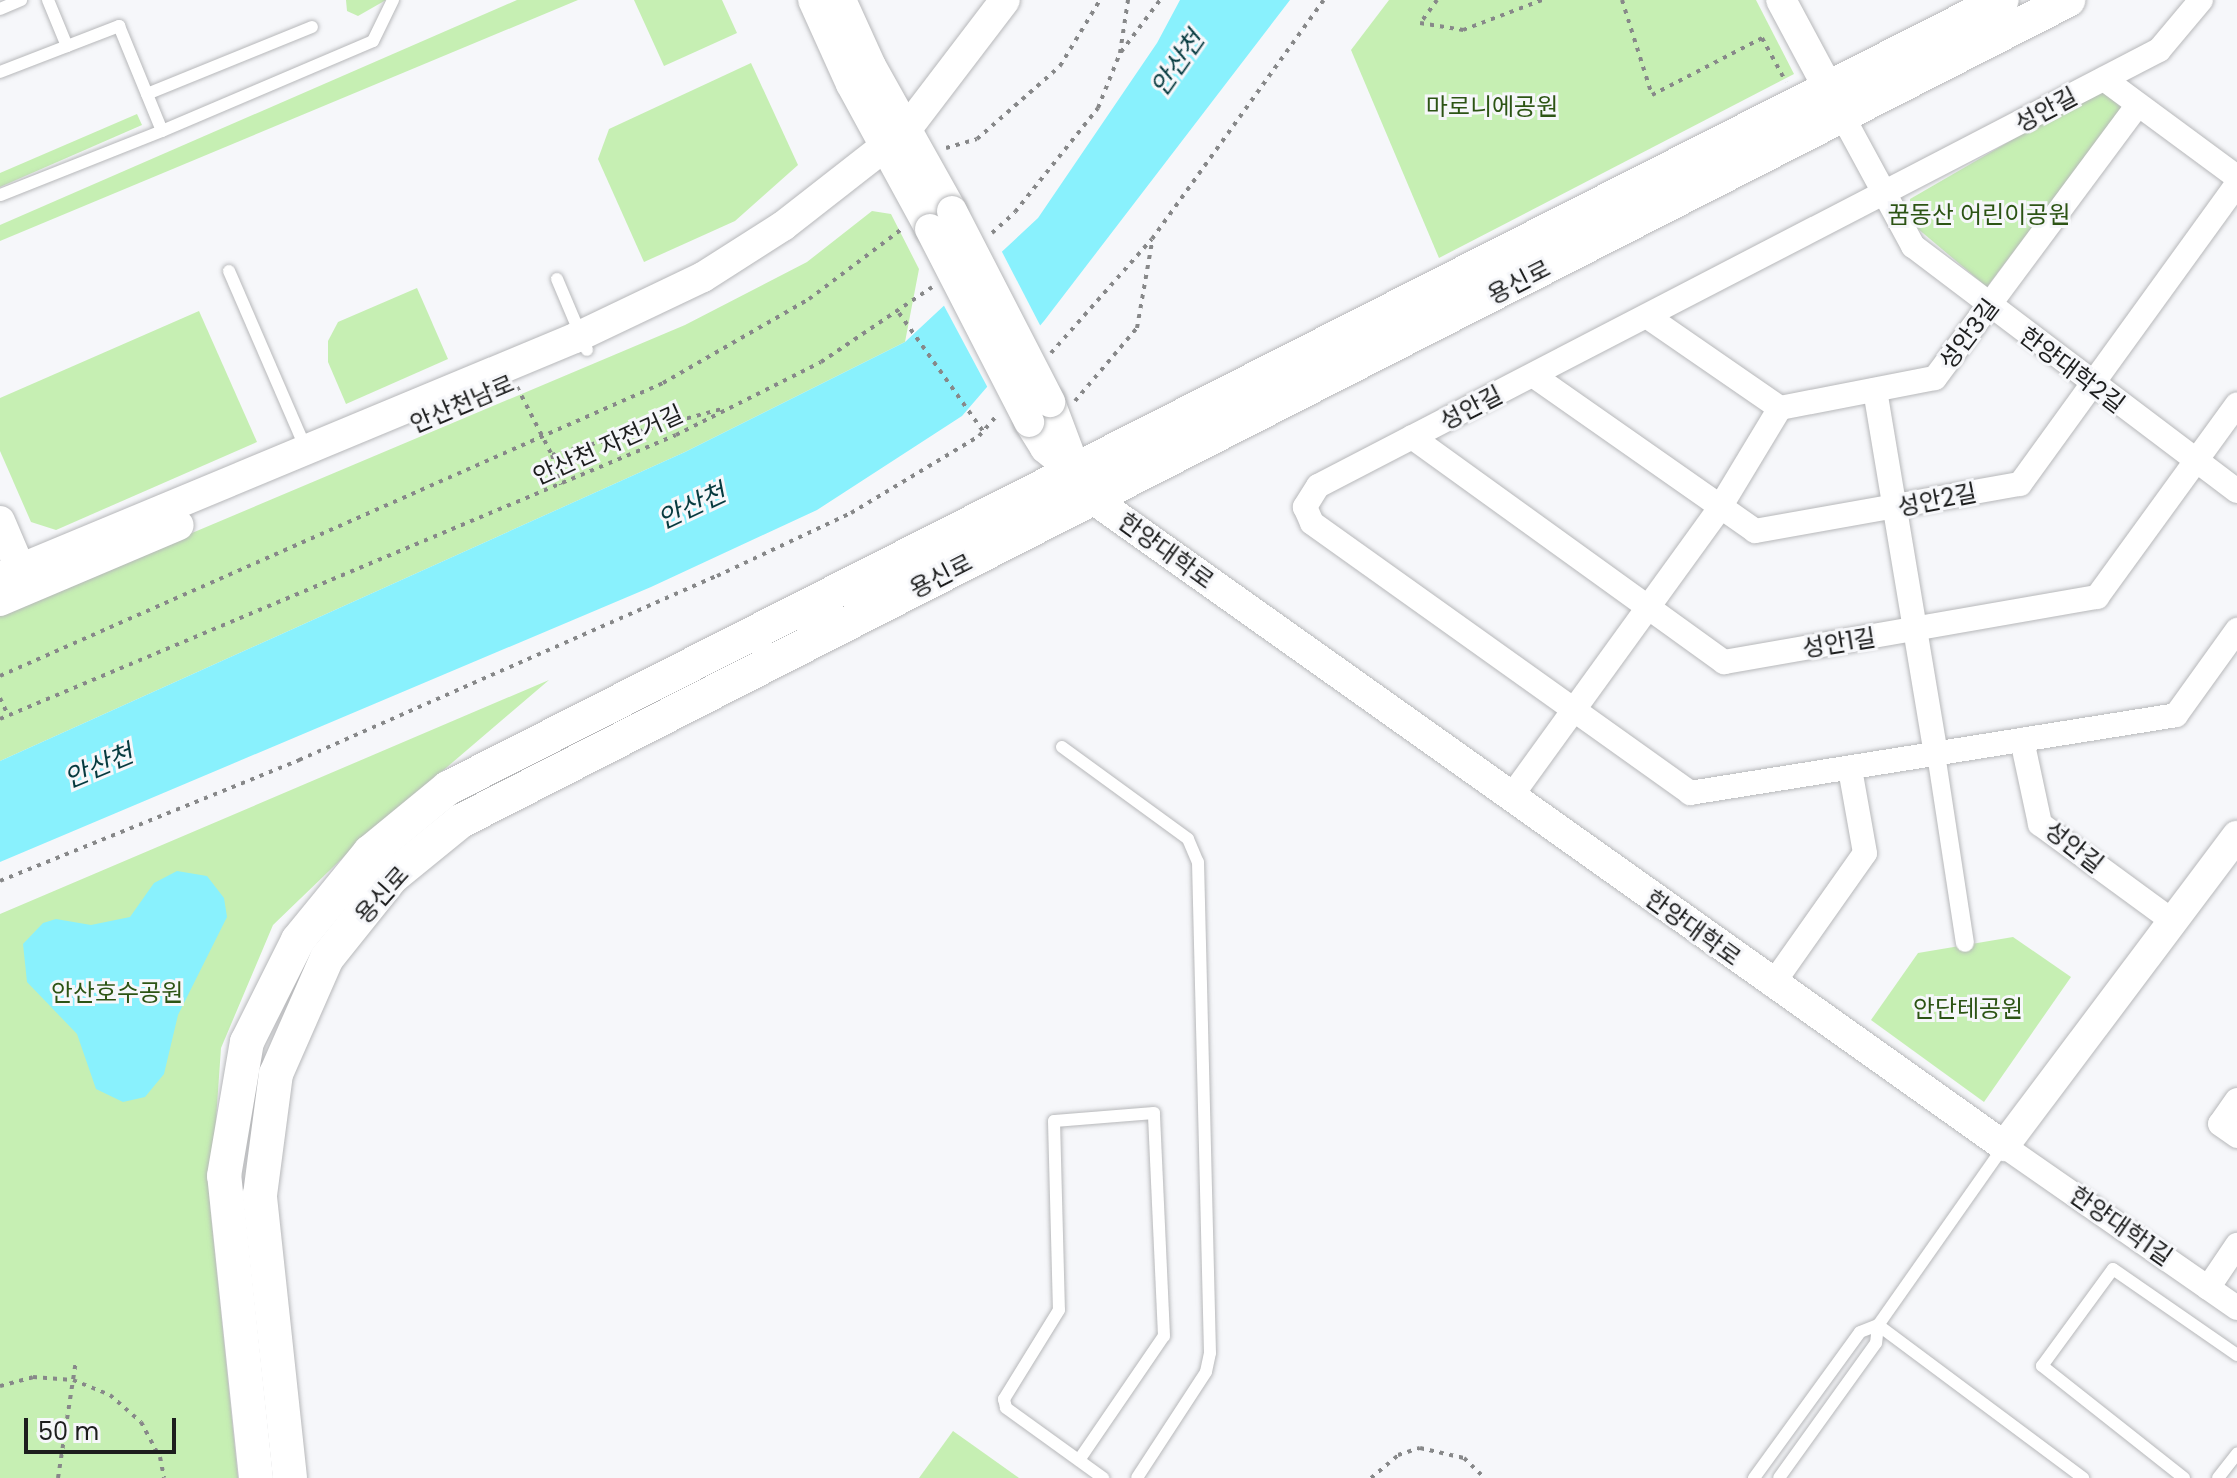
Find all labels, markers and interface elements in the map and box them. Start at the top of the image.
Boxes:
water label: 안산천 [1145,26,1211,102]
street label: 성안길 [2010,82,2082,138]
park label: 마로니에공원 [1426,93,1558,121]
park label: 꿈동산 어린이공원 [1887,201,2071,229]
street label: 용신로 [1483,254,1555,310]
street label: 성안3길 [1933,293,2005,375]
street label: 한양대학2길 [2014,321,2130,419]
street label: 안산천남로 [406,369,518,439]
street label: 성안길 [1435,380,1507,436]
street label: 안산천 자전거길 [529,399,687,491]
water label: 안산천 [653,478,731,536]
street label: 성안2길 [1895,478,1979,522]
street label: 한양대학로 [1113,507,1219,595]
street label: 용신로 [905,548,977,604]
street label: 성안1길 [1800,623,1878,663]
water label: 안산천 [60,739,138,795]
street label: 성안길 [2039,815,2109,879]
street label: 용신로 [349,861,415,929]
street label: 한양대학로 [1640,884,1746,972]
park label: 안산호수공원 [51,979,183,1007]
park label: 안단테공원 [1913,995,2023,1023]
street label: 한양대학1길 [2064,1180,2178,1272]
scale bar [28,1402,180,1452]
text: 50 m [38,1415,99,1448]

